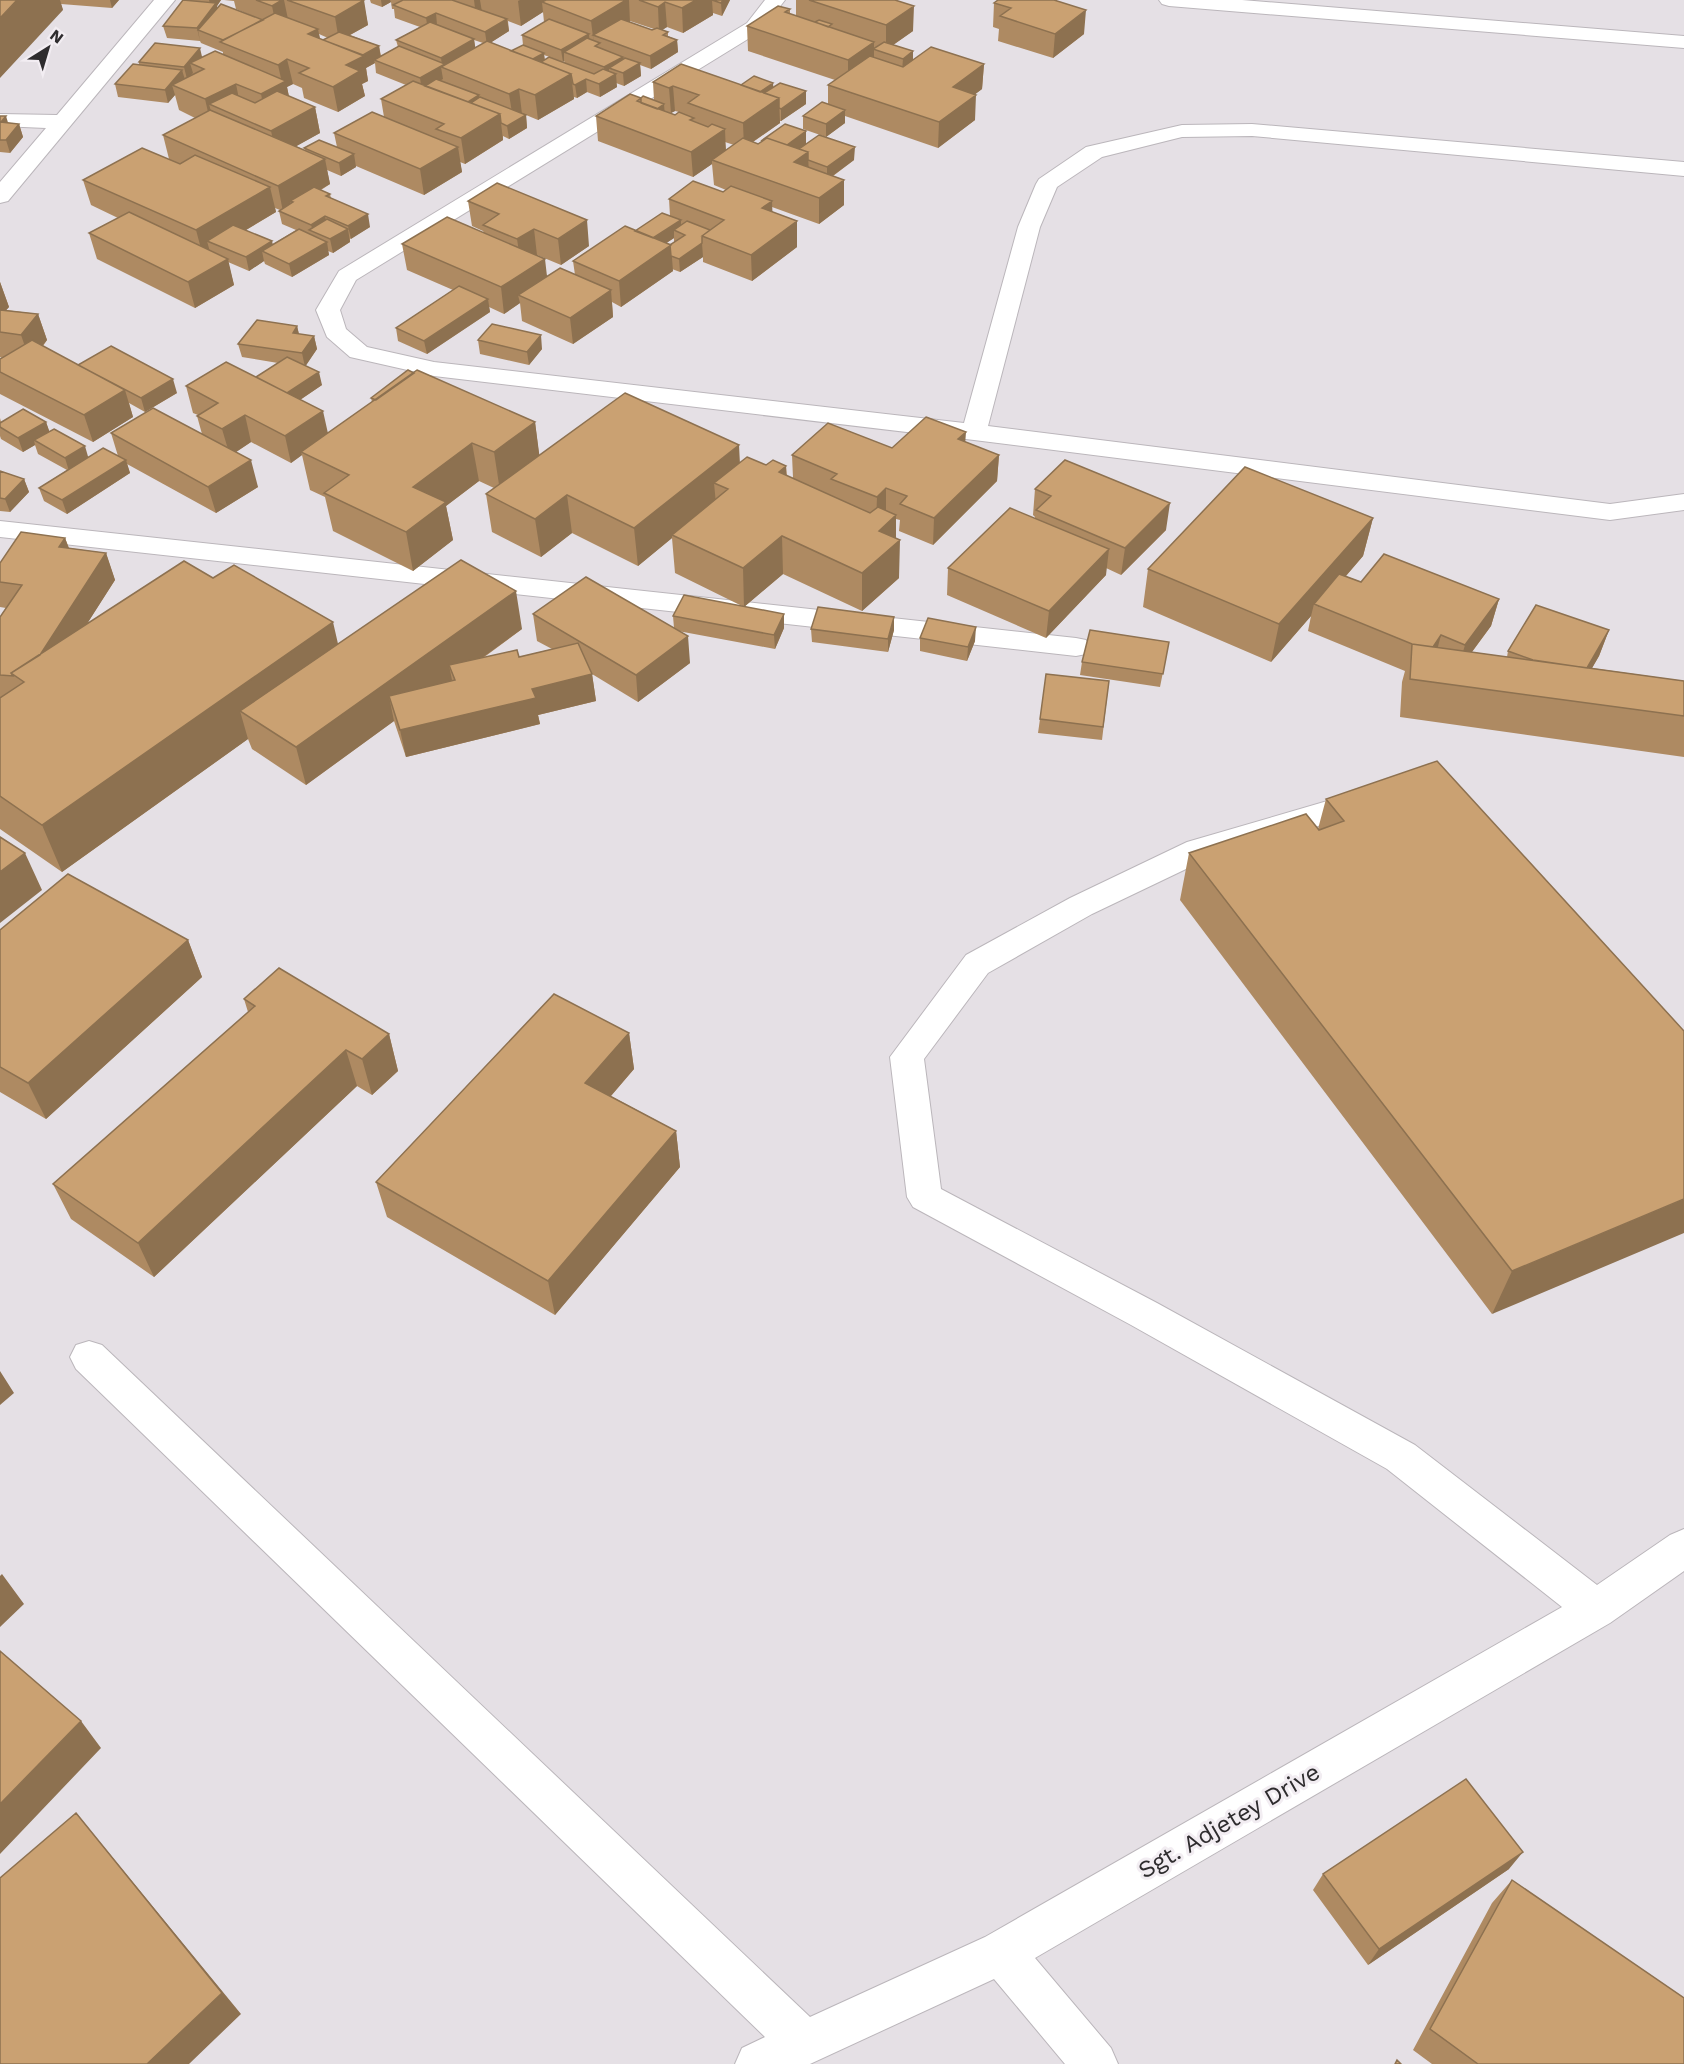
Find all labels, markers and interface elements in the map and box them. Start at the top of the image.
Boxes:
north arrow [18,18,78,78]
text: N [46,25,67,48]
street label: Sgt. Adjetey Drive [1133,1758,1325,1884]

